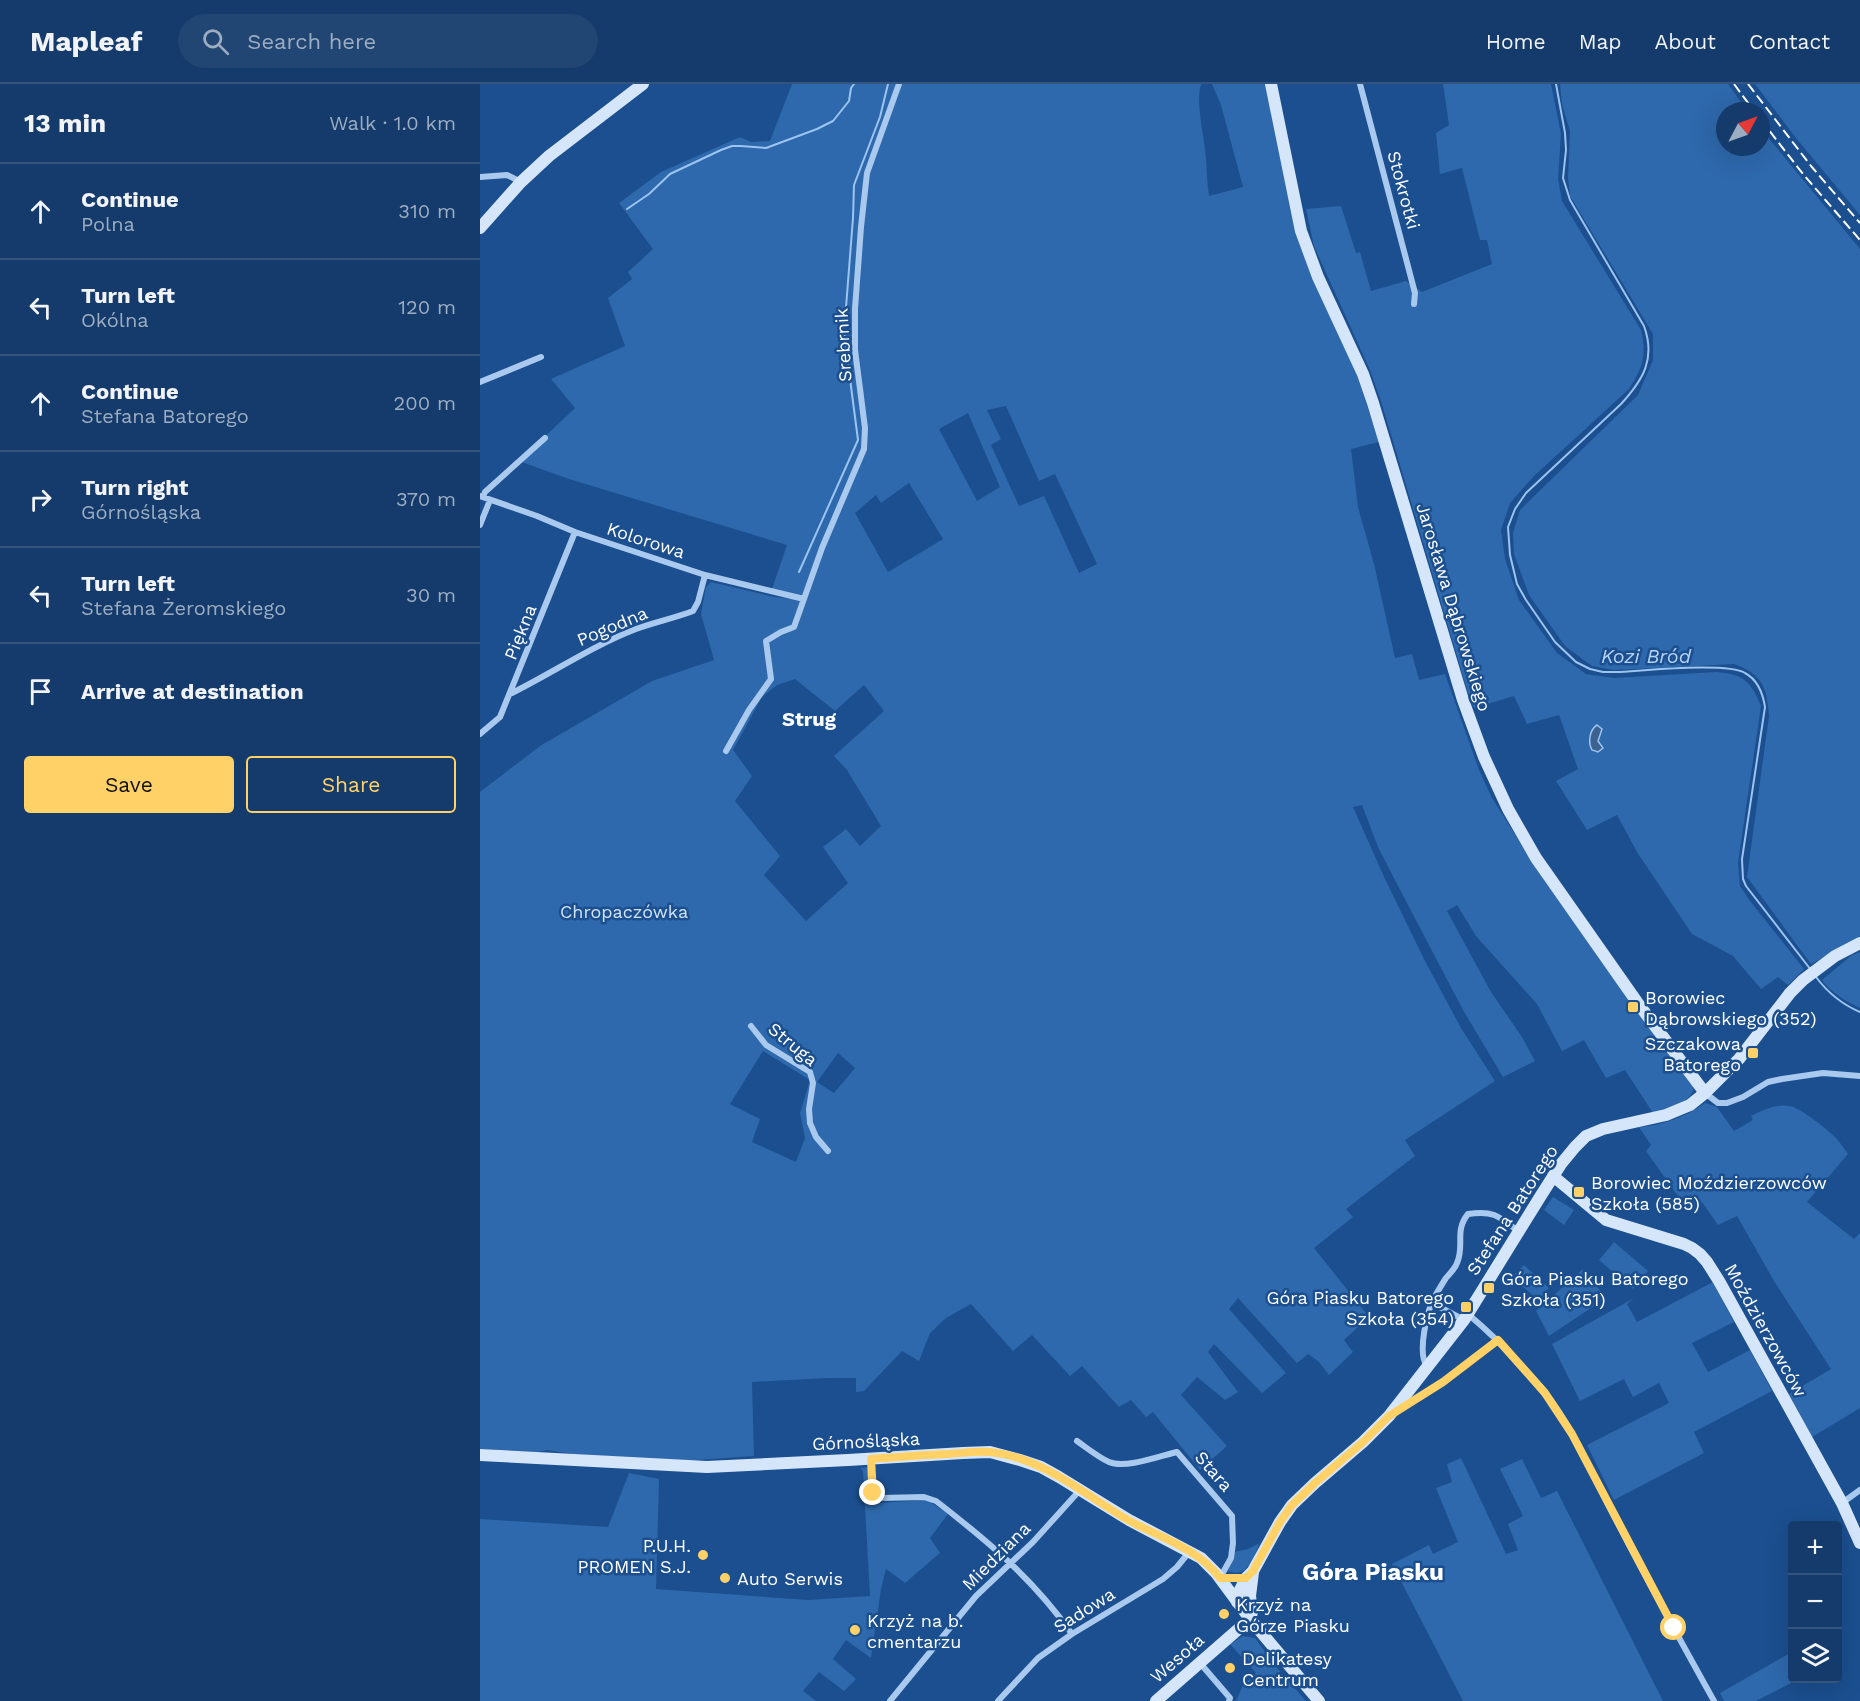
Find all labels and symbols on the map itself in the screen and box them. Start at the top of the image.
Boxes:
north arrow [1716,102,1770,156]
street label: Stokrotki [1383,148,1425,232]
street label: Srebrnik [831,308,855,382]
street label: Jarosława Dąbrowskiego [1412,500,1496,714]
street label: Kolorowa [604,518,688,562]
street label: Piękna [499,601,541,663]
street label: Pogodna [574,602,650,650]
water label: Kozi Bród [1601,644,1692,668]
district label: Strug [782,707,837,731]
park label: Chropaczówka [560,901,688,922]
place label: Borowiec Dąbrowskiego (352) [1645,987,1817,1029]
marker: Borowiec Dąbrowskiego (352) [1626,1000,1640,1014]
street label: Struga [764,1018,822,1070]
place label: Szczakowa Batorego [1645,1033,1741,1075]
marker: Szczakowa Batorego [1746,1046,1760,1060]
street label: Stefana Batorego [1462,1141,1562,1279]
place label: Borowiec Moździerzowców Szkoła (585) [1591,1172,1827,1214]
marker: Borowiec Moździerzowców Szkoła (585) [1572,1185,1586,1199]
street label: Moździerzowców [1721,1260,1811,1400]
place label: Góra Piasku Batorego Szkoła (351) [1501,1268,1688,1310]
marker: Góra Piasku Batorego Szkoła (351) [1482,1281,1496,1295]
place label: Góra Piasku Batorego Szkoła (354) [1267,1287,1454,1329]
marker: Góra Piasku Batorego Szkoła (354) [1459,1300,1473,1314]
street label: Górnośląska [812,1428,920,1454]
street label: Stara [1191,1447,1237,1495]
route end [859,1479,885,1505]
street label: Miedziana [958,1518,1034,1594]
place label: P.U.H. PROMEN S.J. [578,1535,691,1577]
marker: P.U.H. PROMEN S.J. [696,1548,710,1562]
district label: Góra Piasku [1302,1558,1444,1586]
place label: Auto Serwis [737,1568,843,1589]
marker: Auto Serwis [718,1571,732,1585]
street label: Sadowa [1049,1583,1119,1637]
place label: Krzyż na Górze Piasku [1236,1594,1350,1636]
marker: Krzyż na Górze Piasku [1217,1607,1231,1621]
place label: Krzyż na b. cmentarzu [867,1610,964,1652]
route start [1660,1614,1686,1640]
marker: Krzyż na b. cmentarzu [848,1623,862,1637]
street label: Wesoła [1146,1629,1208,1687]
place label: Delikatesy Centrum [1242,1648,1332,1690]
marker: Delikatesy Centrum [1223,1661,1237,1675]

